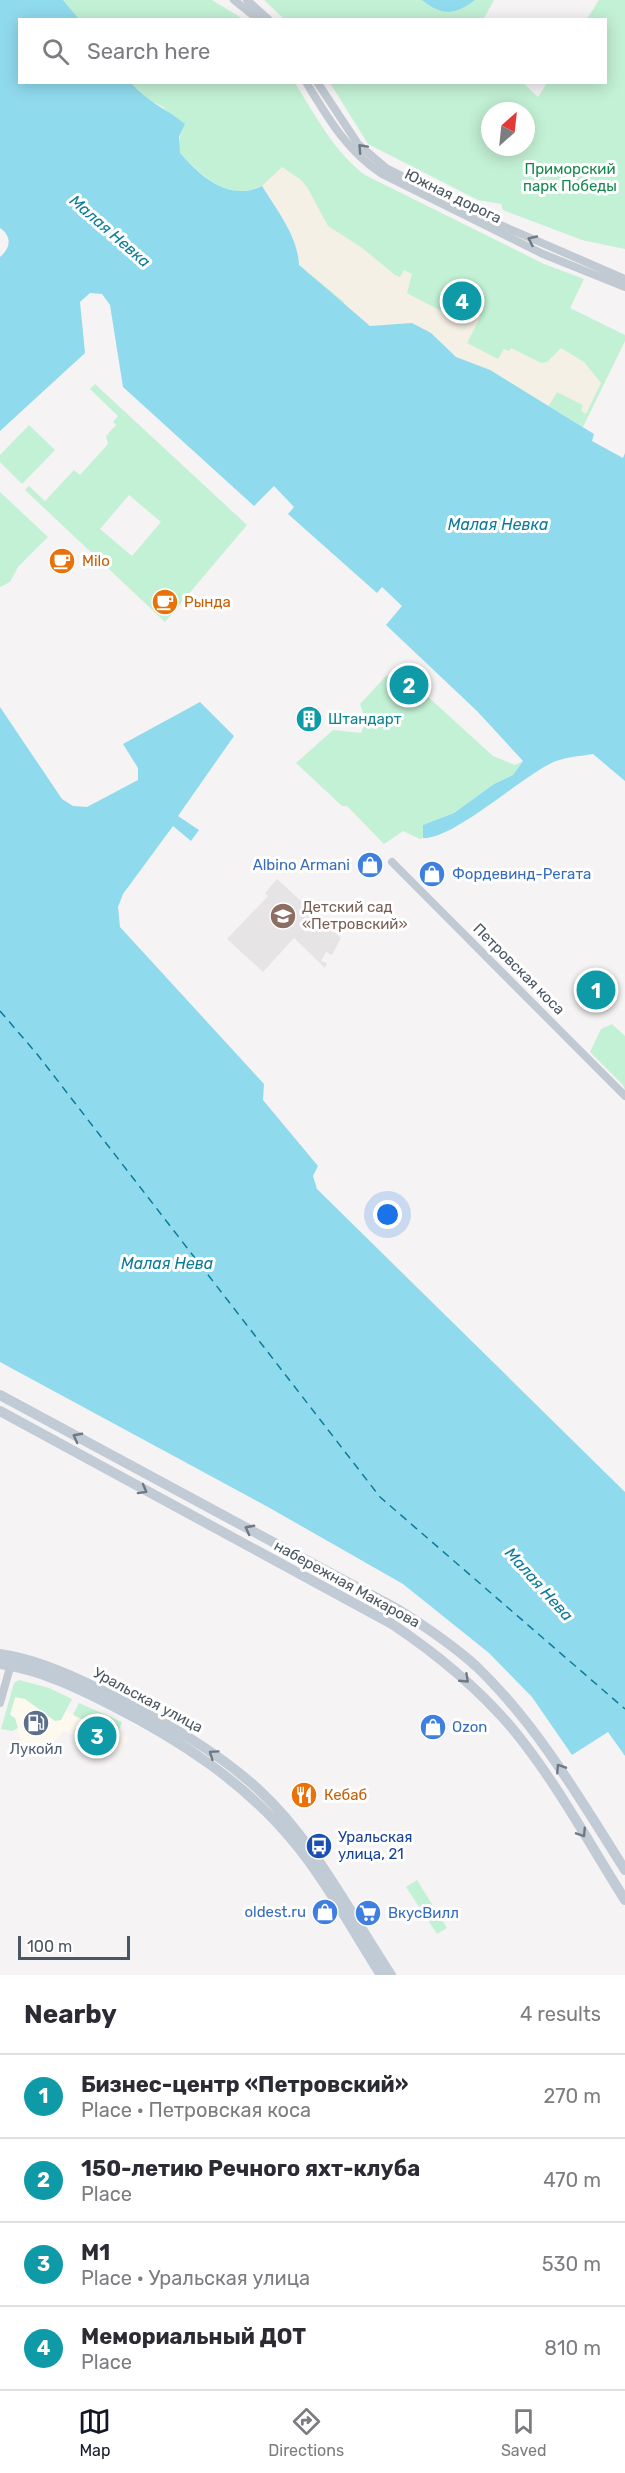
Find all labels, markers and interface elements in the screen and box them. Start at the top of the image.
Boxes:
search box [18,18,607,84]
icon: search [39,35,72,68]
text: Search here [87,38,210,65]
north arrow [481,102,535,156]
one-way arrow [358,144,369,155]
park label: Приморский парк Победы [523,160,617,195]
street label: Южная дорога [402,165,504,227]
water label: Малая Невка [66,191,154,271]
one-way arrow [528,235,539,247]
pin: 4 [442,278,482,324]
water label: Малая Невка [448,515,548,534]
cafe icon: Milo [47,546,77,576]
place label: Milo [82,552,110,570]
cafe icon: Рында [150,587,180,617]
place label: Рында [184,593,231,611]
pin: 2 [390,662,428,708]
building icon: Штандарт [294,704,324,734]
place label: Штандарт [328,710,402,728]
shop icon: Albino Armani [355,850,385,880]
place label: Albino Armani [253,856,350,874]
shop icon: Фордевинд-Регата [417,859,447,889]
place label: Фордевинд-Регата [452,865,591,883]
place label: Детский сад «Петровский» [302,898,408,933]
school or university icon: Детский сад «Петровский» [268,901,298,931]
street label: Петровская коса [469,919,569,1019]
pin: 1 [576,968,616,1012]
your location [373,1200,402,1229]
water label: Малая Нева [121,1254,213,1273]
one-way arrow [73,1433,84,1444]
one-way arrow [137,1483,147,1494]
one-way arrow [245,1525,255,1536]
street label: набережная Макарова [271,1536,423,1632]
water label: Малая Нева [501,1543,577,1625]
street label: Уральская улица [90,1664,206,1736]
one-way arrow [458,1672,468,1683]
fuel station icon: Лукойл [21,1708,51,1738]
shop icon: Ozon [418,1712,448,1742]
pin: 3 [78,1714,116,1758]
place label: Ozon [452,1718,487,1736]
place label: Лукойл [10,1740,62,1758]
one-way arrow [209,1750,220,1761]
one-way arrow [555,1764,567,1774]
restaurant icon: Кебаб [289,1780,319,1810]
place label: Кебаб [324,1786,367,1804]
one-way arrow [575,1827,587,1837]
place label: Уральская улица, 21 [338,1828,412,1863]
bus stop icon: Уральская улица, 21 [304,1831,334,1861]
shop icon: oldest.ru [310,1897,340,1927]
supermarket icon: ВкусВилл [353,1898,383,1928]
place label: oldest.ru [244,1903,306,1921]
place label: ВкусВилл [388,1904,459,1922]
scale bar [18,1933,130,1960]
text: 100 m [27,1937,72,1956]
text: Nearby [24,1999,117,2030]
text: 4 results [520,2002,601,2026]
text: Бизнес-центр «Петровский» [81,2071,408,2098]
text: 1 [39,2084,48,2108]
text: 270 m [544,2084,601,2108]
text: Place · Петровская коса [81,2098,311,2122]
text: 150-летию Речного яхт-клуба [81,2155,420,2182]
text: 2 [37,2168,50,2192]
text: 470 m [543,2168,601,2192]
text: Place [81,2182,132,2206]
text: М1 [81,2239,110,2266]
text: 3 [37,2252,50,2276]
text: 530 m [542,2252,601,2276]
text: Place · Уральская улица [81,2266,310,2290]
text: Мемориальный ДОТ [81,2323,306,2350]
text: 4 [37,2336,50,2360]
text: 810 m [544,2336,601,2360]
text: Place [81,2350,132,2374]
tab: Map [78,2405,111,2460]
tab: Directions [268,2405,344,2460]
tab: Saved [501,2405,547,2460]

